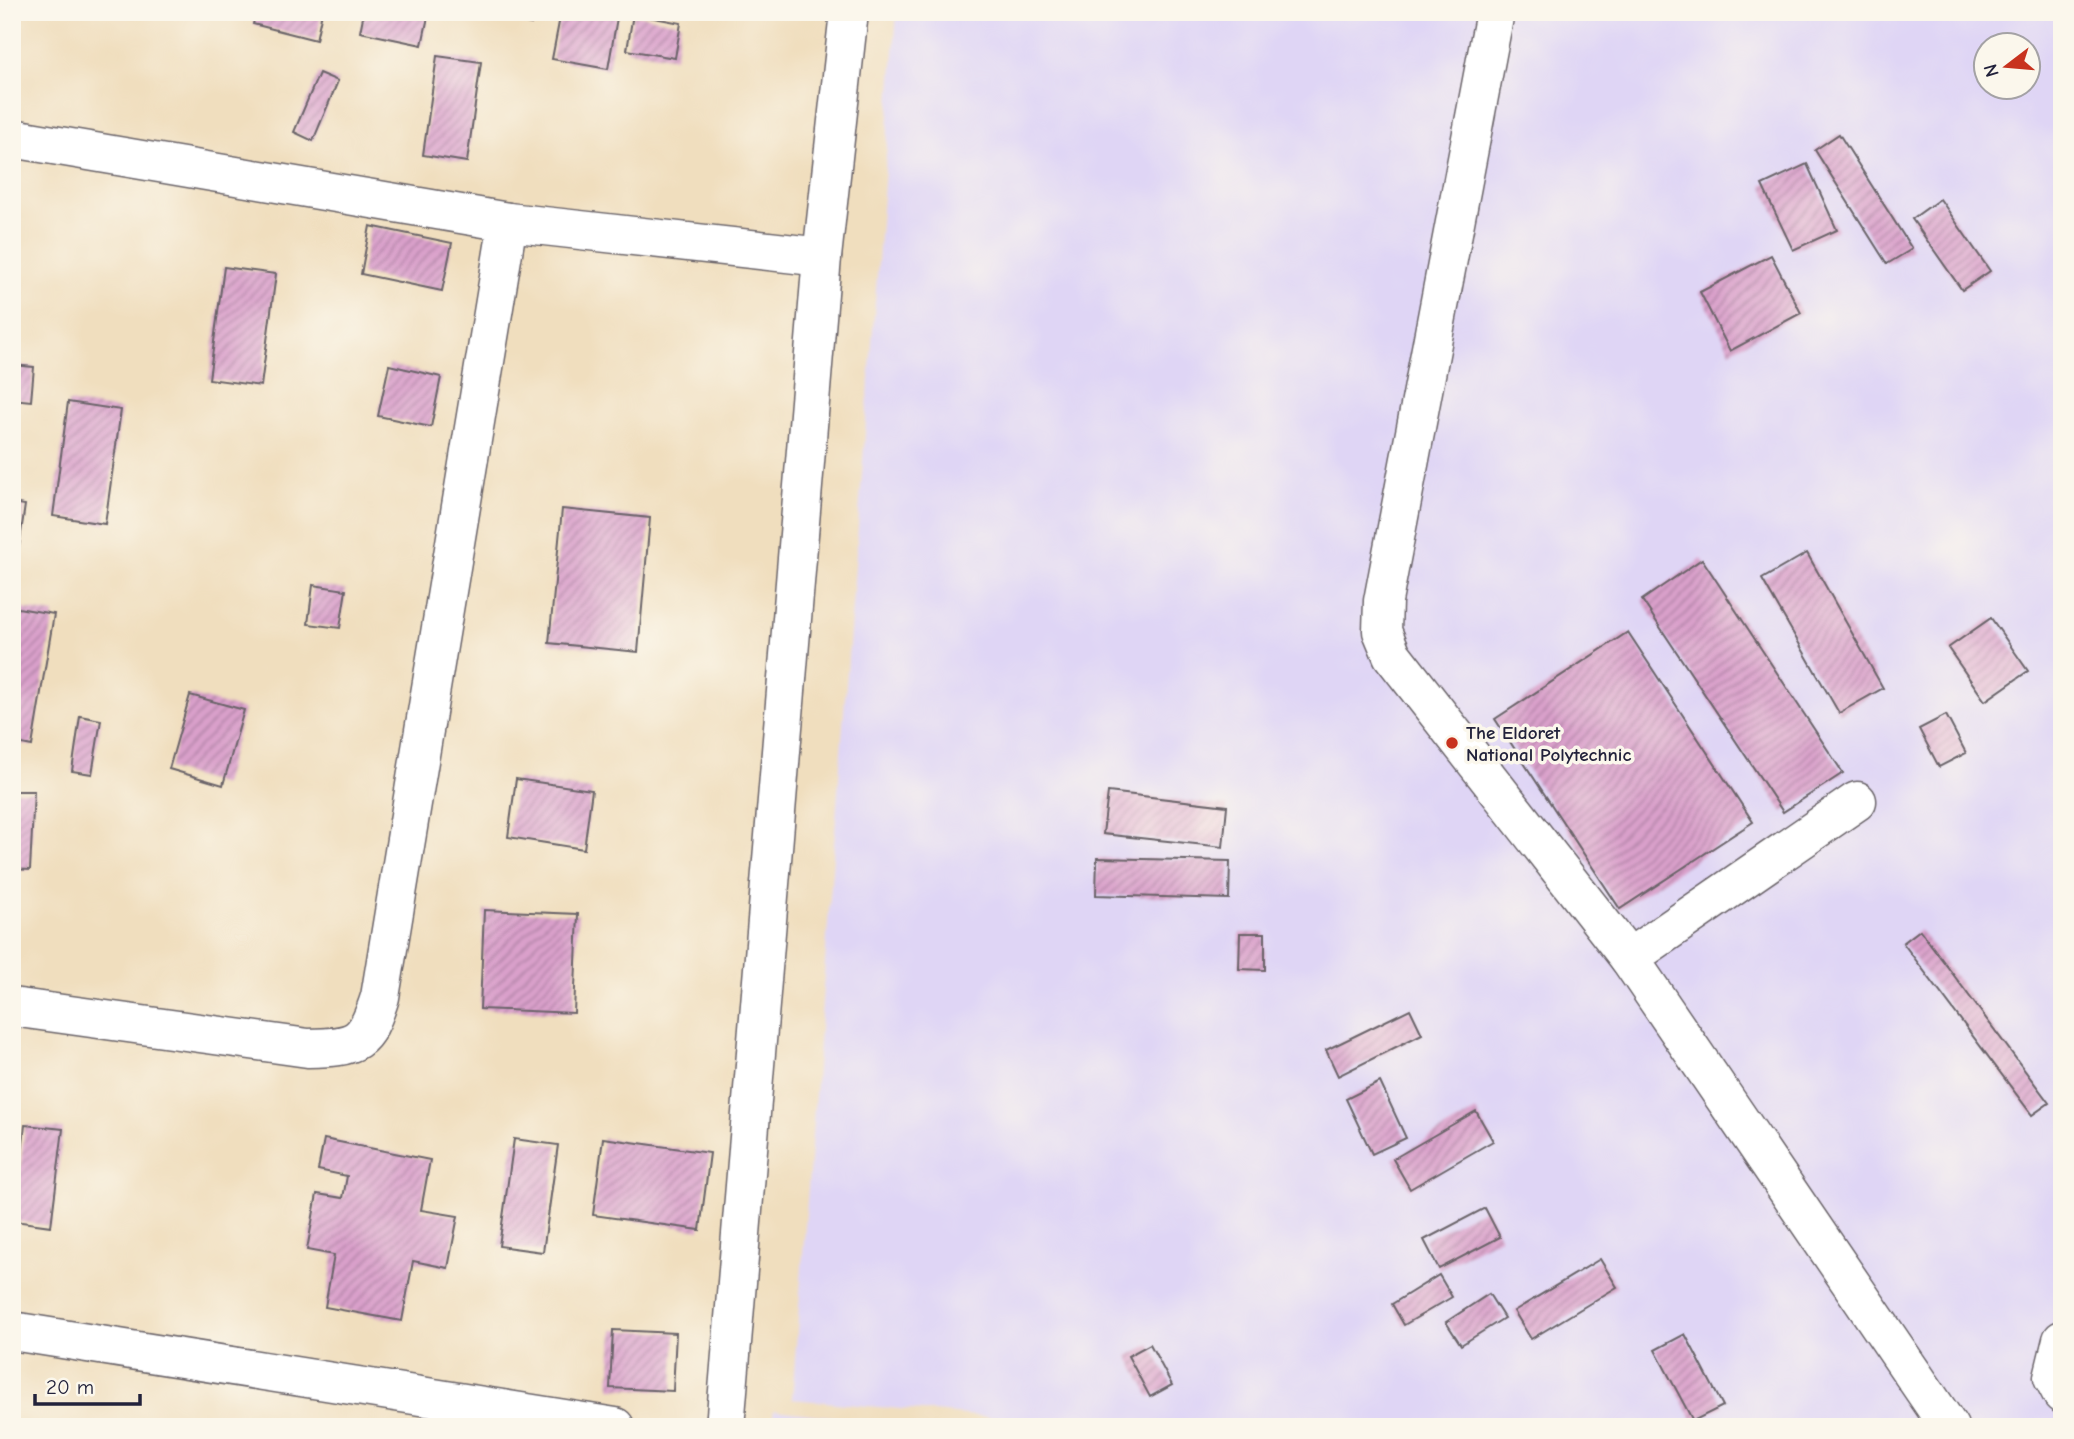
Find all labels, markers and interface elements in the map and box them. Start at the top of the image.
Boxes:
north arrow [1972,32,2042,102]
text: N [1979,61,2004,79]
place label: The Eldoret National Polytechnic [1466,722,1631,766]
marker: The Eldoret National Polytechnic [1444,735,1460,751]
scale bar [35,1362,140,1406]
text: 20 m [46,1375,94,1399]

